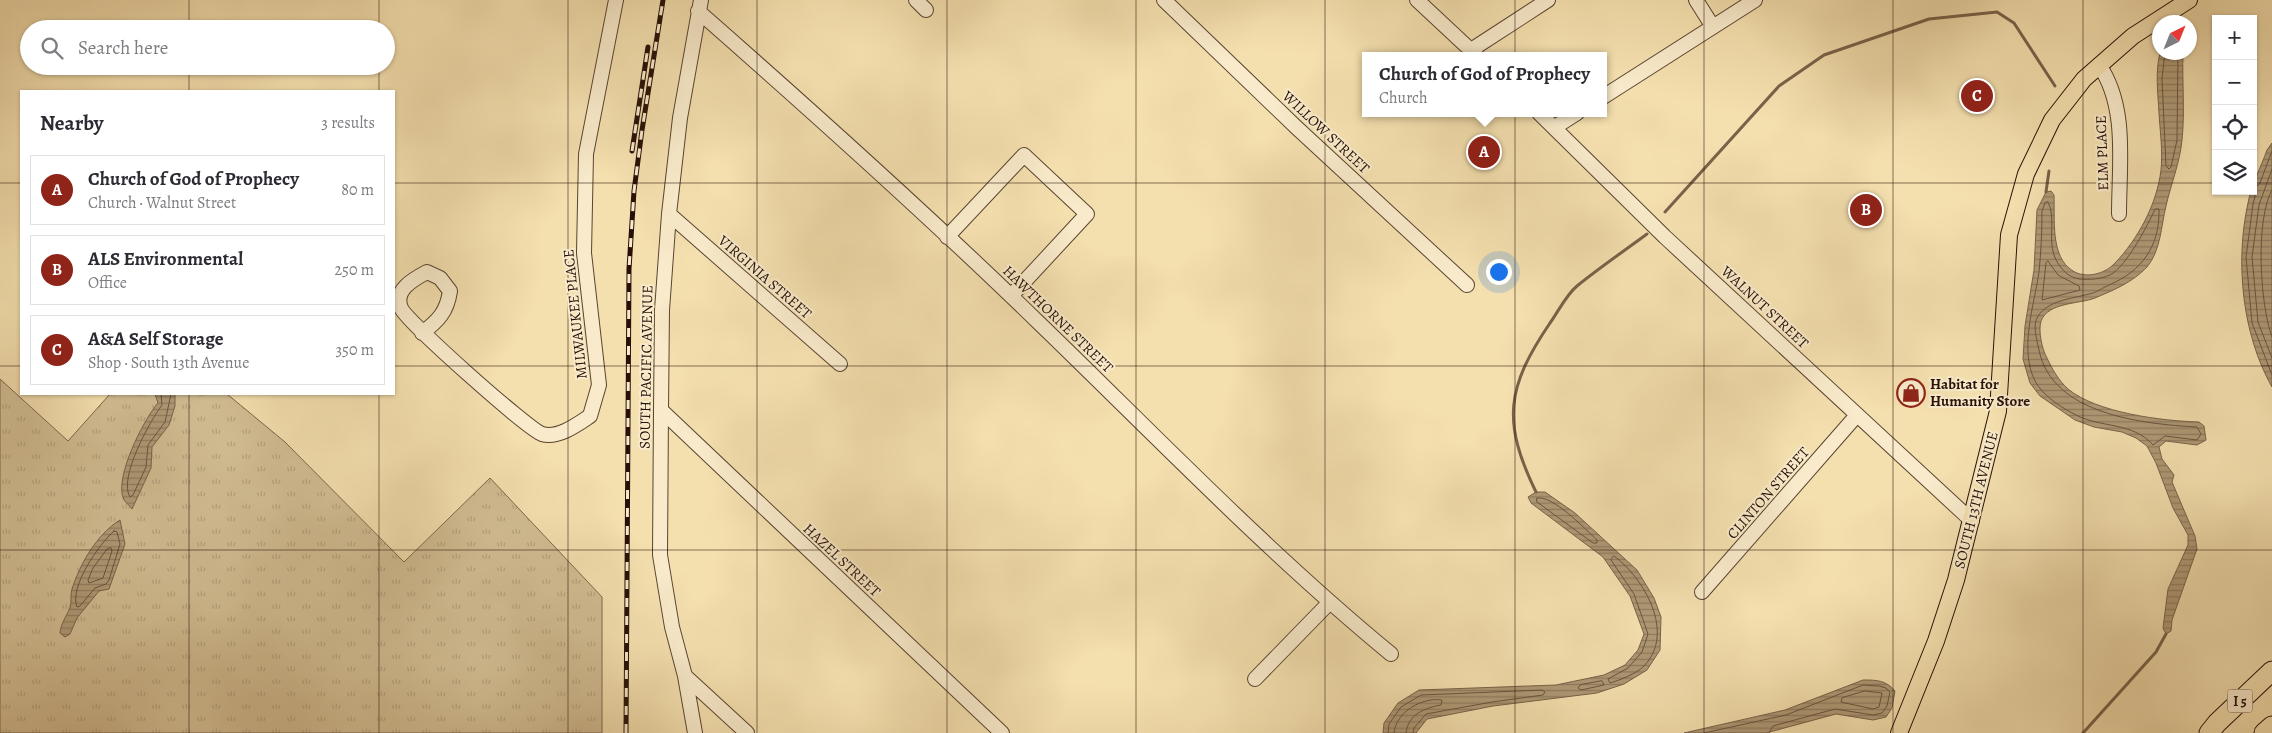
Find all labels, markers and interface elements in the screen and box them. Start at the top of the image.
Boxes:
north arrow [2152,15,2197,60]
map controls [2212,15,2257,195]
button: + [2212,15,2257,60]
search box [20,20,395,75]
icon: search [38,34,66,62]
text: Search here [78,35,168,61]
popup [1362,52,1607,117]
button: − [2212,60,2257,105]
text: Church of God of Prophecy [1379,61,1590,87]
pin: C [1961,77,1993,115]
street label: WILLOW STREET [1277,86,1375,178]
text: Church [1379,87,1427,109]
button: locate [2212,105,2257,150]
text: Nearby [40,109,103,137]
text: 3 results [321,112,375,134]
street label: ELM PLACE [2091,115,2113,191]
pin: A [1468,133,1500,171]
button: layers [2212,150,2257,195]
text: Church of God of Prophecy [88,166,299,192]
text: A [52,179,62,201]
text: 80 m [341,179,374,201]
pin: B [1850,191,1882,229]
text: Church · Walnut Street [88,192,236,214]
street label: VIRGINIA STREET [713,230,817,324]
text: ALS Environmental [88,246,243,272]
street label: MILWAUKEE PLACE [558,248,592,380]
text: B [52,259,62,281]
text: 250 m [335,259,374,281]
your location [1486,259,1512,285]
street label: HAWTHORNE STREET [998,261,1118,378]
street label: WALNUT STREET [1716,261,1814,353]
text: Office [88,272,127,294]
street label: SOUTH PACIFIC AVENUE [635,285,657,449]
text: A&A Self Storage [88,326,224,352]
text: C [52,339,62,361]
text: 350 m [335,339,374,361]
text: Shop · South 13th Avenue [88,352,249,374]
place label: Habitat for Humanity Store [1930,374,2030,411]
shop icon: Habitat for Humanity Store [1896,378,1926,408]
street label: SOUTH 13TH AVENUE [1949,429,2003,571]
street label: CLINTON STREET [1722,442,1814,543]
street label: HAZEL STREET [799,519,886,602]
road number: I 5 [2228,689,2252,712]

